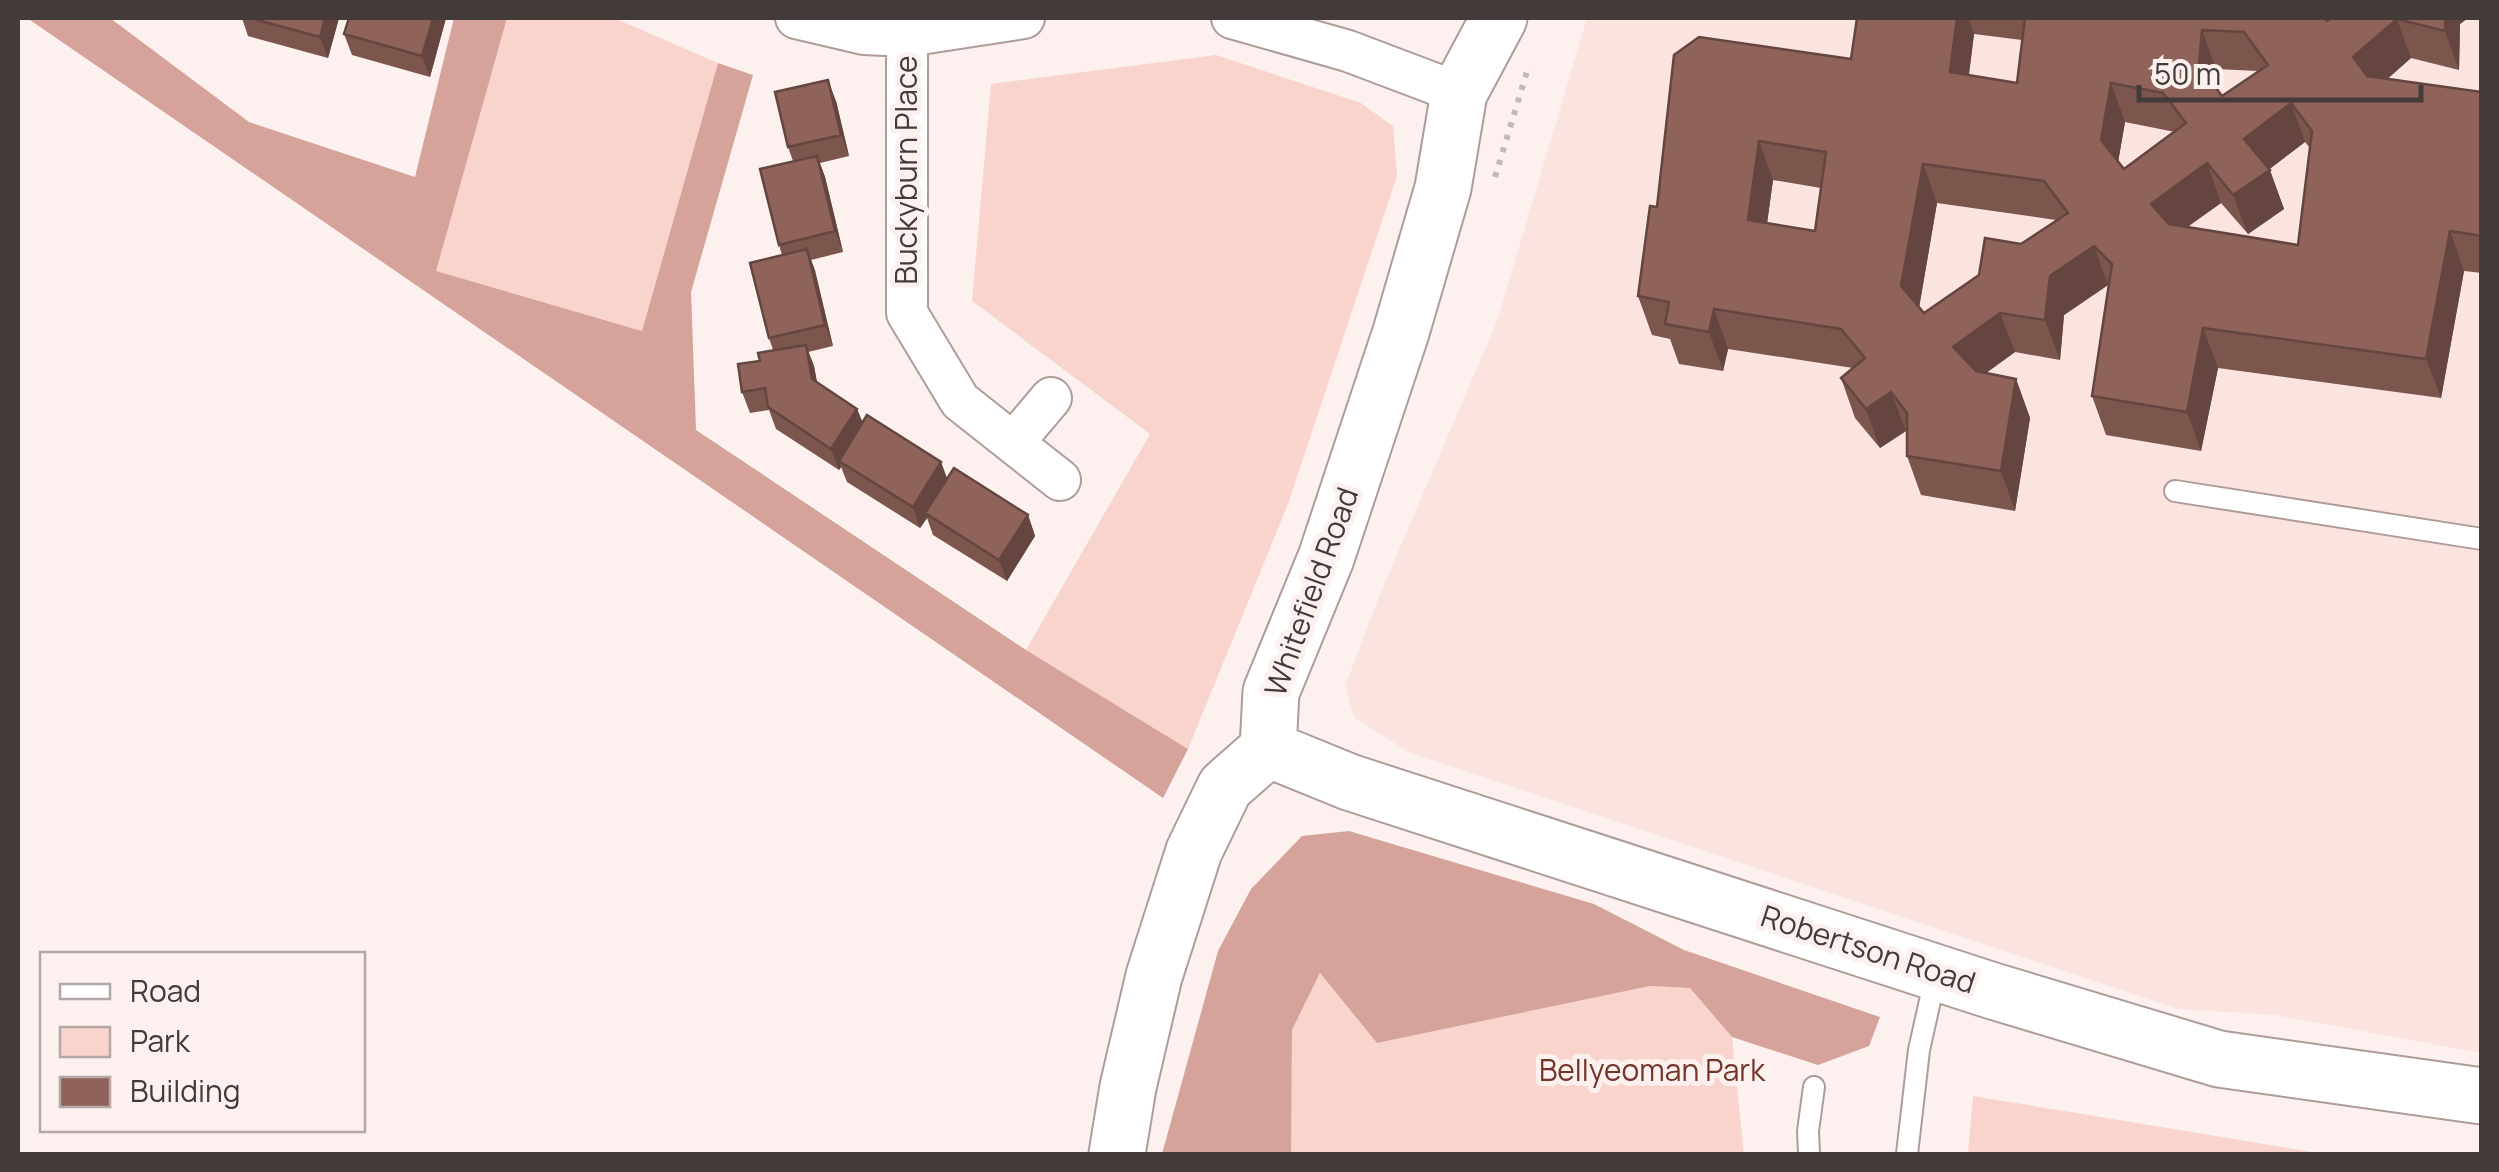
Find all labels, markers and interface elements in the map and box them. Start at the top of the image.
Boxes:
scale bar [2139,40,2422,102]
text: 50 m [2154,53,2221,94]
street label: Buckyburn Place [885,55,926,285]
street label: Whitefield Road [1254,481,1367,702]
street label: Robertson Road [1756,895,1981,1003]
legend [40,952,365,1132]
text: Road [130,970,201,1011]
text: Park [130,1020,191,1061]
park label: Bellyeoman Park [1539,1049,1766,1090]
text: Building [130,1070,241,1111]

